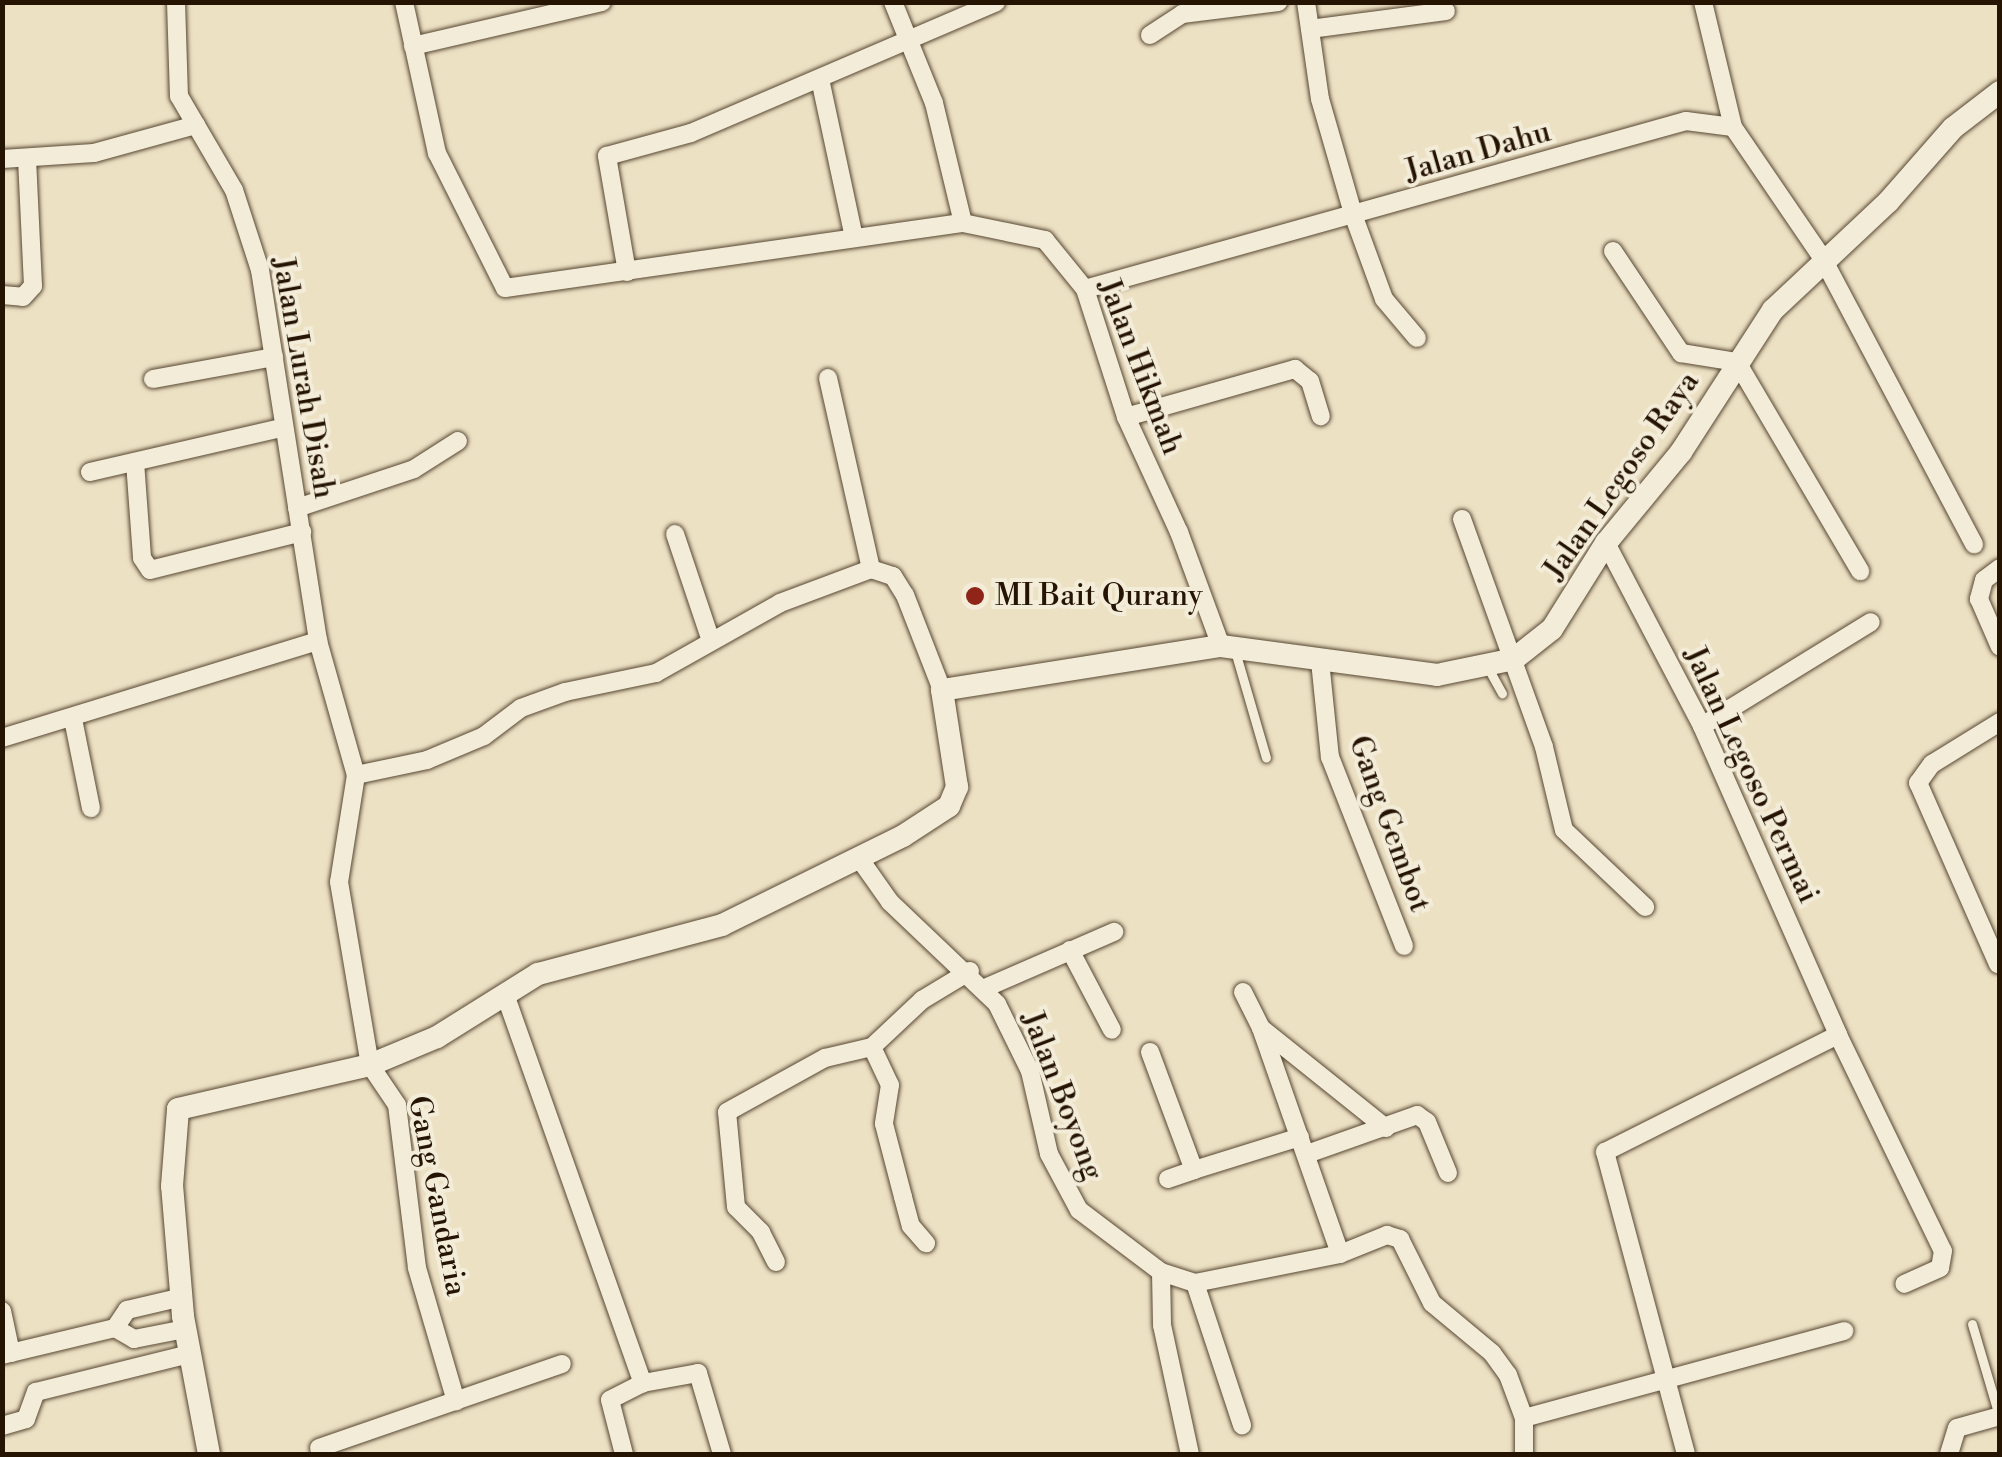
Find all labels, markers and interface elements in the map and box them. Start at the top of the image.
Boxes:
street label: Jalan Dahu [1401,114,1555,190]
street label: Jalan Lurah Disah [264,254,342,502]
street label: Jalan Hikmah [1090,274,1190,460]
street label: Jalan Legoso Raya [1537,365,1707,587]
place label: MI Bait Qurany [995,578,1202,614]
marker: MI Bait Qurany [964,585,986,607]
street label: Jalan Legoso Permai [1676,641,1826,909]
street label: Gang Gembot [1340,731,1438,917]
street label: Jalan Boyong [1013,1007,1111,1185]
street label: Gang Gandaria [400,1093,474,1299]

